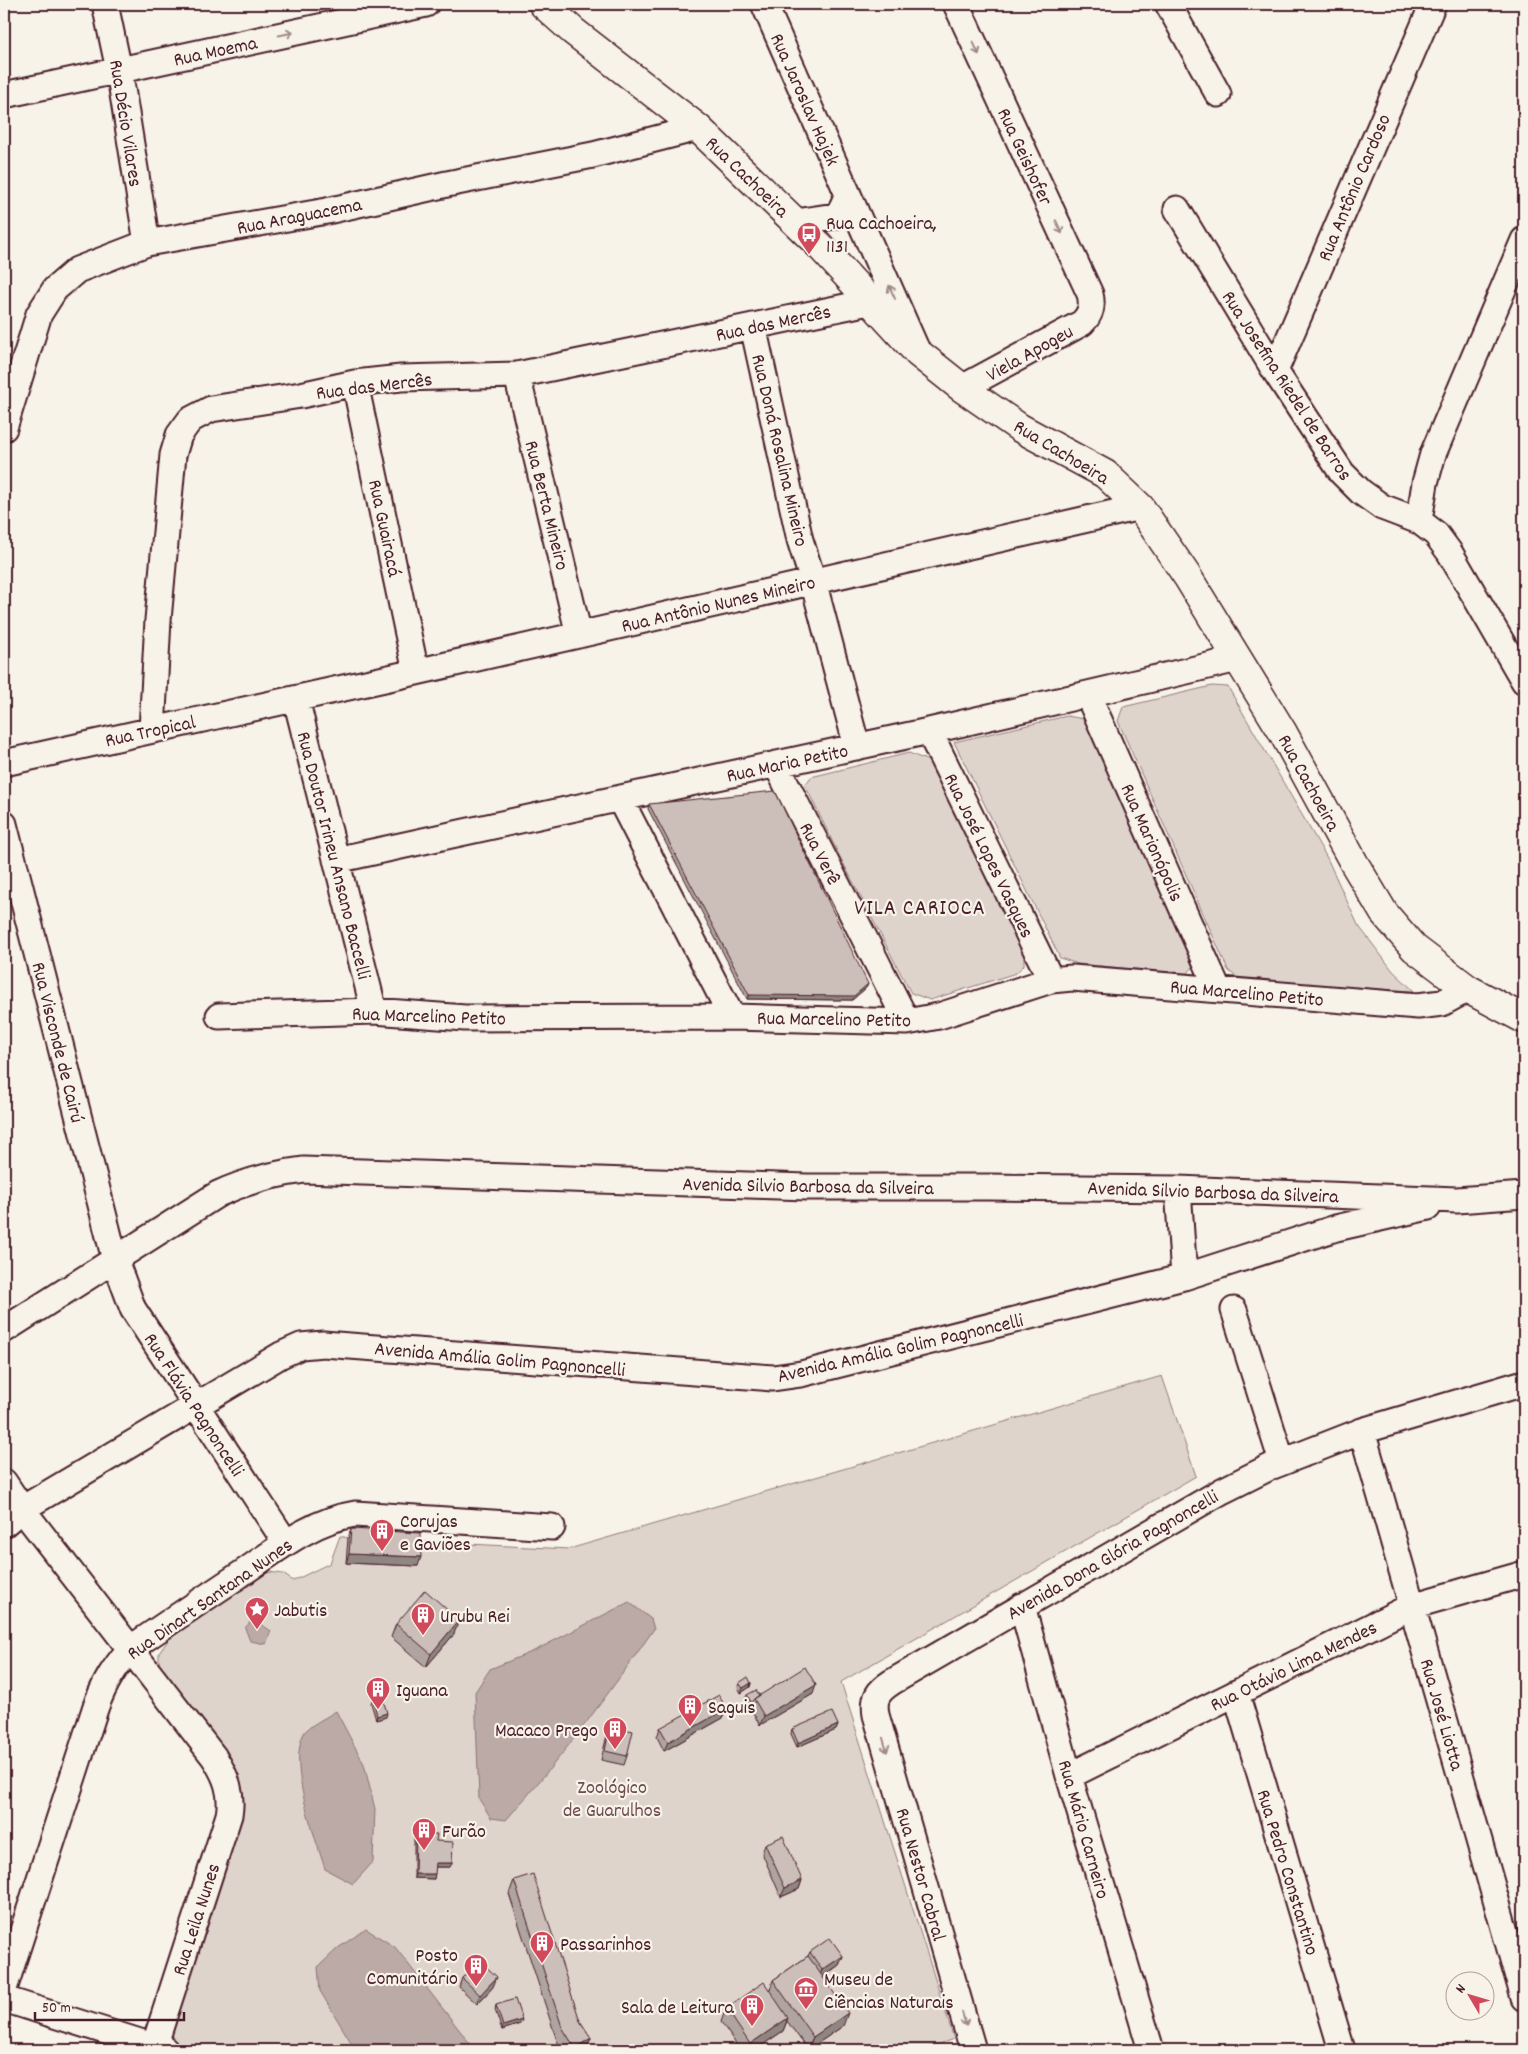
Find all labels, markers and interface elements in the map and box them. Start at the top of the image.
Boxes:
one-way arrow [278,29,294,38]
street label: Rua Jaroslav Hajek [761,29,845,171]
street label: Rua Moema [171,30,261,75]
one-way arrow [972,40,982,55]
street label: Rua Décio Vilares [100,58,148,189]
street label: Rua Geishofer [988,104,1058,211]
street label: Rua Antônio Cardoso [1312,110,1399,266]
street label: Rua Cachoeira [698,131,795,226]
street label: Rua Araguacema [235,192,365,244]
place label: Rua Cachoeira, 1131 [826,211,937,262]
one-way arrow [1055,219,1065,234]
bus stop icon: Rua Cachoeira, 1131 [796,221,822,255]
one-way arrow [886,285,896,300]
street label: Rua Josefina Riedel de Barros [1213,286,1358,487]
street label: Rua das Mercês [713,299,834,351]
street label: Viela Apogeu [982,319,1079,390]
street label: Rua Doná Rosalina Mineiro [742,352,814,550]
street label: Rua das Mercês [315,367,434,409]
street label: Rua Cachoeira [1007,414,1114,493]
street label: Rua Berta Mineiro [515,438,575,574]
street label: Rua Guairacá [359,477,407,580]
street label: Rua Antônio Nunes Mineiro [619,570,818,642]
street label: Rua Tropical [103,710,199,756]
street label: Rua Doutor Irineu Ansano Baccelli [288,729,377,983]
street label: Rua Cachoeira [1269,730,1346,838]
street label: Rua Maria Petito [724,738,851,791]
street label: Rua José Lopes Vasques [935,769,1039,944]
street label: Rua Marionópolis [1112,780,1189,907]
street label: Rua Verê [791,818,846,890]
district label: VILA CARIOCA [854,894,986,925]
street label: Rua Visconde de Cairú [23,959,90,1126]
street label: Rua Marcelino Petito [1169,974,1325,1016]
street label: Rua Marcelino Petito [351,1001,506,1035]
street label: Rua Marcelino Petito [757,1006,911,1036]
street label: Avenida Silvio Barbosa da Silveira [682,1172,935,1204]
street label: Avenida Silvio Barbosa da Silveira [1087,1176,1340,1212]
street label: Avenida Amália Golim Pagnoncelli [775,1308,1027,1392]
street label: Rua Flávia Pagnoncelli [135,1328,250,1483]
street label: Avenida Amália Golim Pagnoncelli [373,1336,627,1386]
street label: Avenida Dona Glória Pagnoncelli [1003,1484,1225,1629]
place label: Corujas e Gaviões [400,1509,471,1560]
building icon: Corujas e Gaviões [369,1518,395,1552]
street label: Rua Dinart Santana Nunes [122,1533,299,1668]
place icon: Jabutis [244,1596,270,1630]
place label: Jabutis [274,1598,327,1626]
building icon: Urubu Rei [410,1602,436,1636]
place label: Urubu Rei [440,1604,510,1632]
street label: Rua Otávio Lima Mendes [1206,1615,1382,1720]
street label: Rua José Liotta [1411,1656,1470,1775]
building icon: Iguana [365,1676,391,1710]
place label: Iguana [396,1678,448,1706]
building icon: Saguis [677,1693,703,1727]
place label: Saguis [708,1695,756,1723]
building icon: Macaco Prego [602,1716,628,1750]
place label: Macaco Prego [495,1718,598,1746]
one-way arrow [880,1737,890,1753]
street label: Rua Mário Carneiro [1049,1757,1115,1903]
park label: Zoológico de Guarulhos [563,1775,661,1826]
street label: Rua Pedro Constantino [1248,1786,1325,1959]
street label: Rua Nestor Cabral [887,1805,952,1945]
building icon: Furão [411,1817,437,1851]
place label: Furão [442,1819,486,1847]
street label: Rua Leila Nunes [167,1860,229,1980]
building icon: Passarinhos [529,1930,555,1964]
place label: Passarinhos [560,1932,651,1960]
place label: Posto Comunitário [367,1943,458,1994]
building icon: Posto Comunitário [463,1953,489,1987]
place label: Museu de Ciências Naturais [824,1967,954,2018]
north arrow [1446,1972,1496,2022]
museum icon: Museu de Ciências Naturais [793,1976,819,2010]
text: N [1451,1980,1471,1998]
scale bar [35,1989,184,2021]
building icon: Sala de Leitura [739,1993,765,2027]
place label: Sala de Leitura [621,1995,735,2023]
text: 50 m [42,1998,71,2020]
one-way arrow [960,2011,970,2027]

